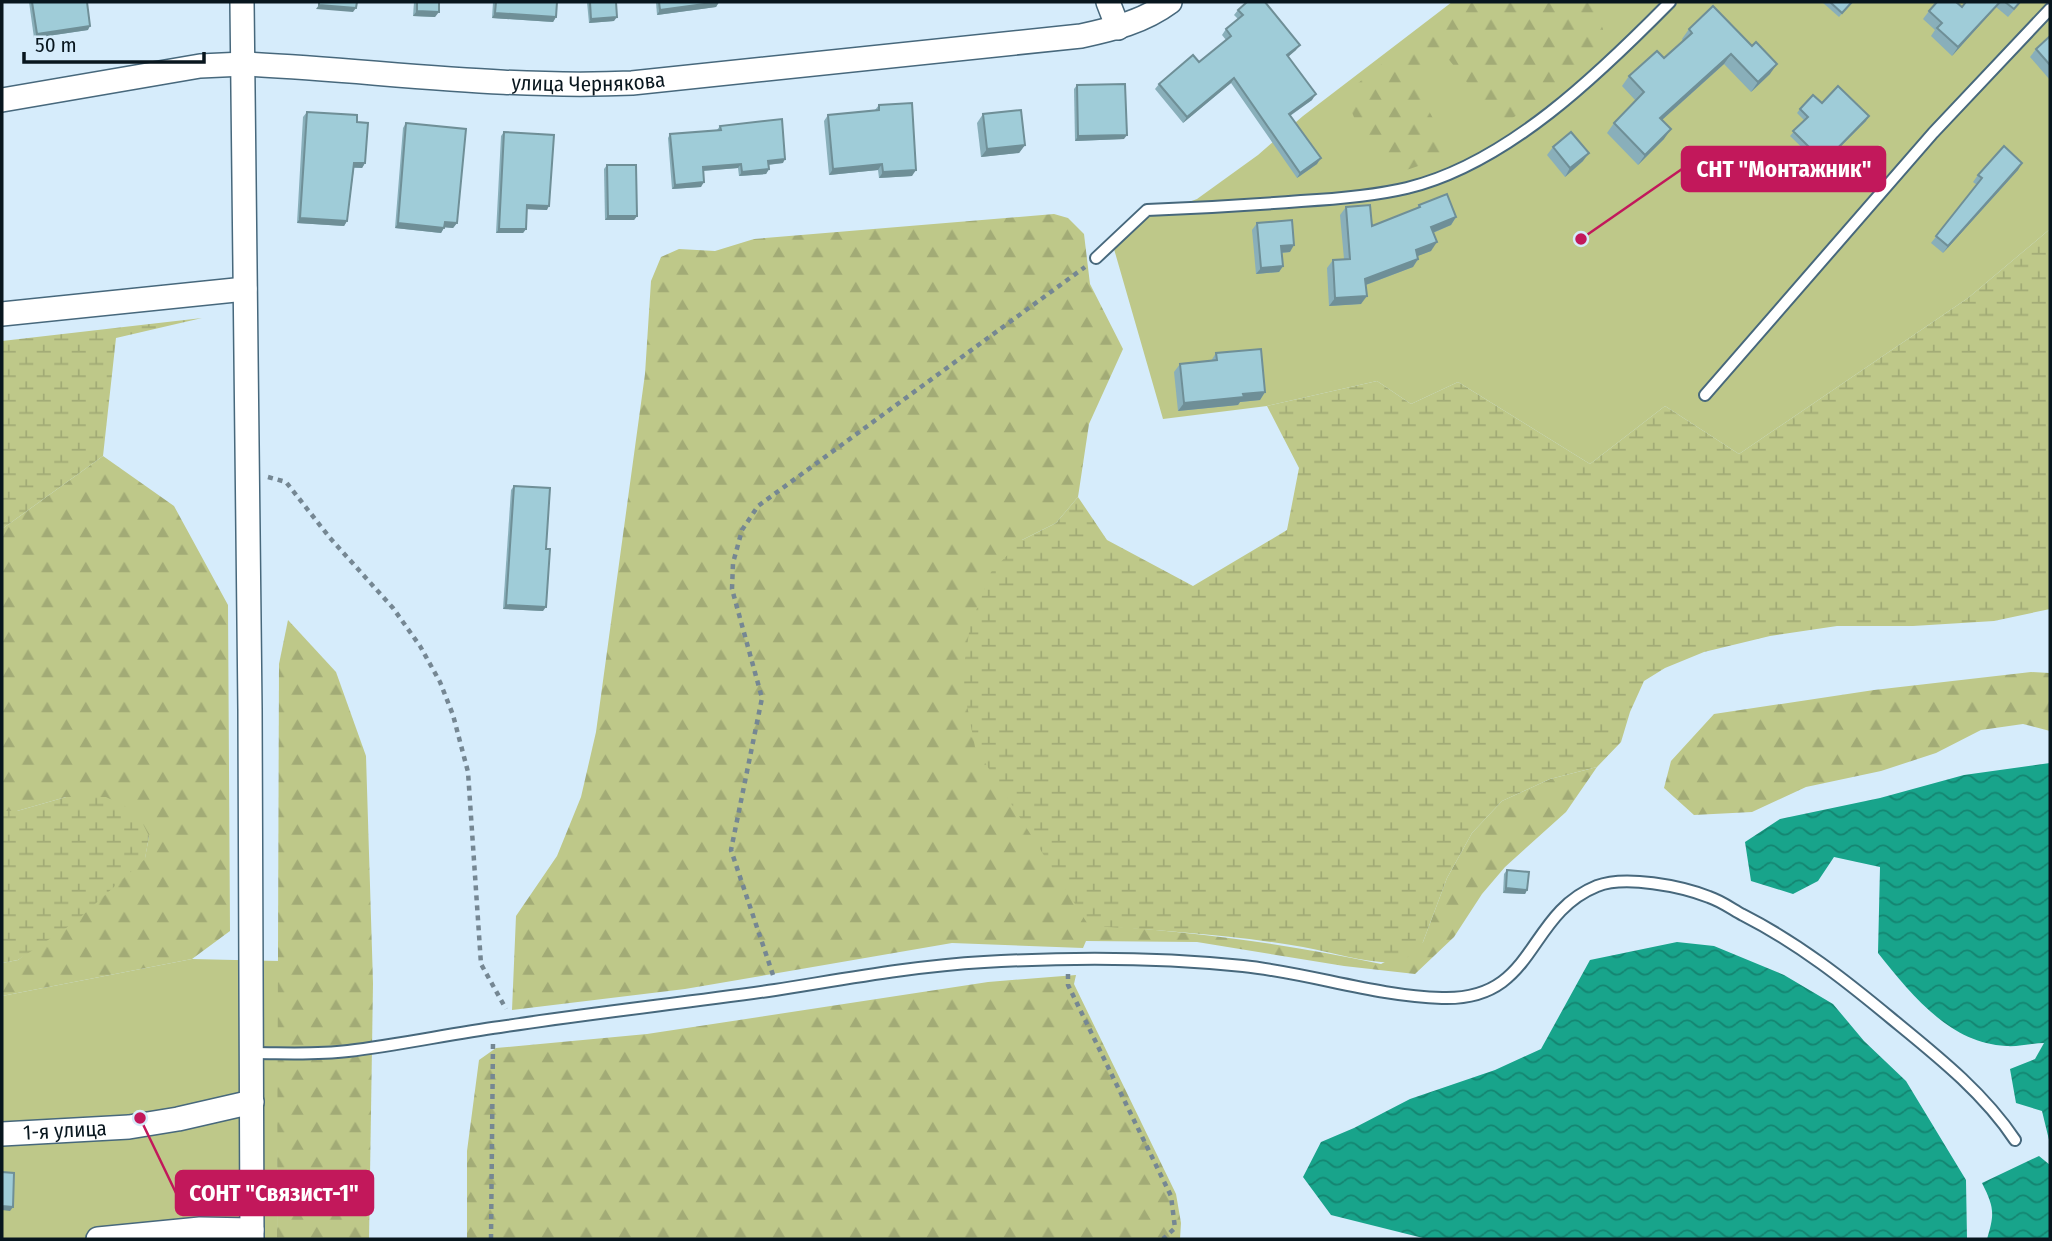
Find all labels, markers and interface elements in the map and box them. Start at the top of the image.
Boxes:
scale bar [24,21,205,65]
text: 50 m [35,32,77,58]
street label: улица Чернякова [511,67,666,97]
callout: СНТ "Монтажник" [1682,147,1885,191]
text: СНТ "Монтажник" [1697,155,1871,183]
street label: 1-я улица [22,1115,107,1146]
callout: СОНТ "Связист-1" [176,1171,373,1215]
text: СОНТ "Связист-1" [189,1179,359,1207]

